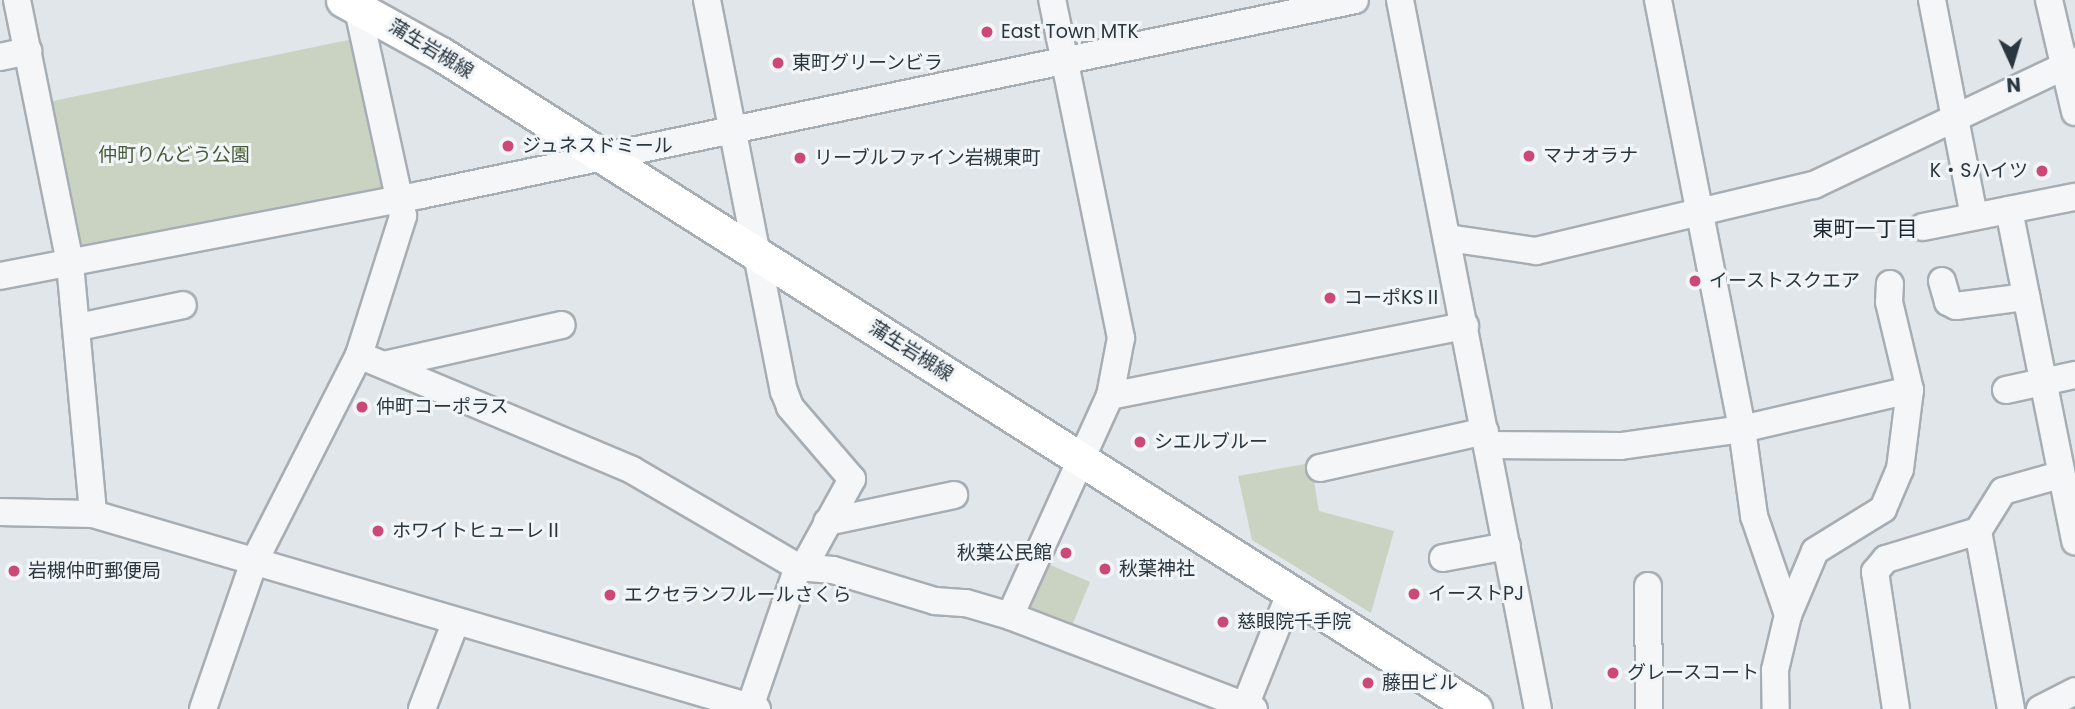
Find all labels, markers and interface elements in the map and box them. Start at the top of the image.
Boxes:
street label: 蒲生岩槻線 [384,15,478,83]
place label: East Town MTK [1001,21,1139,43]
marker: East Town MTK [979,24,995,40]
north arrow [1977,28,2047,98]
place label: 東町グリーンビラ [792,52,944,74]
marker: 東町グリーンビラ [770,55,786,71]
text: N [2005,70,2022,98]
place label: ジュネスドミール [522,135,674,157]
marker: ジュネスドミール [500,138,516,154]
park label: 仲町りんどう公園 [98,144,250,166]
place label: マナオラナ [1543,145,1638,167]
place label: リーブルファイン岩槻東町 [814,147,1042,169]
marker: マナオラナ [1521,148,1537,164]
marker: リーブルファイン岩槻東町 [792,150,808,166]
place label: K・Sハイツ [1929,160,2028,182]
marker: K・Sハイツ [2034,163,2050,179]
district label: 東町一丁目 [1813,216,1917,242]
place label: イーストスクエア [1709,270,1861,292]
marker: イーストスクエア [1687,273,1703,289]
place label: コーポKSⅡ [1344,287,1443,309]
marker: コーポKSⅡ [1322,290,1338,306]
street label: 蒲生岩槻線 [865,316,957,386]
place label: 仲町コーポラス [376,396,509,418]
marker: 仲町コーポラス [354,399,370,415]
place label: シエルブルー [1154,431,1268,453]
marker: シエルブルー [1132,434,1148,450]
place label: ホワイトヒューレⅡ [392,520,563,542]
marker: ホワイトヒューレⅡ [370,523,386,539]
place label: 秋葉公民館 [957,542,1052,564]
marker: 秋葉公民館 [1058,545,1074,561]
place label: 秋葉神社 [1119,558,1195,580]
place label: 岩槻仲町郵便局 [28,560,161,582]
marker: 秋葉神社 [1097,561,1113,577]
marker: 岩槻仲町郵便局 [6,563,22,579]
place label: イーストPJ [1428,583,1525,605]
place label: エクセランフルールさくら [624,584,852,606]
marker: イーストPJ [1406,586,1422,602]
marker: エクセランフルールさくら [602,587,618,603]
place label: 慈眼院千手院 [1237,611,1351,633]
marker: 慈眼院千手院 [1215,614,1231,630]
place label: グレースコート [1627,662,1760,684]
marker: グレースコート [1605,665,1621,681]
place label: 藤田ビル [1382,672,1458,694]
marker: 藤田ビル [1360,675,1376,691]

